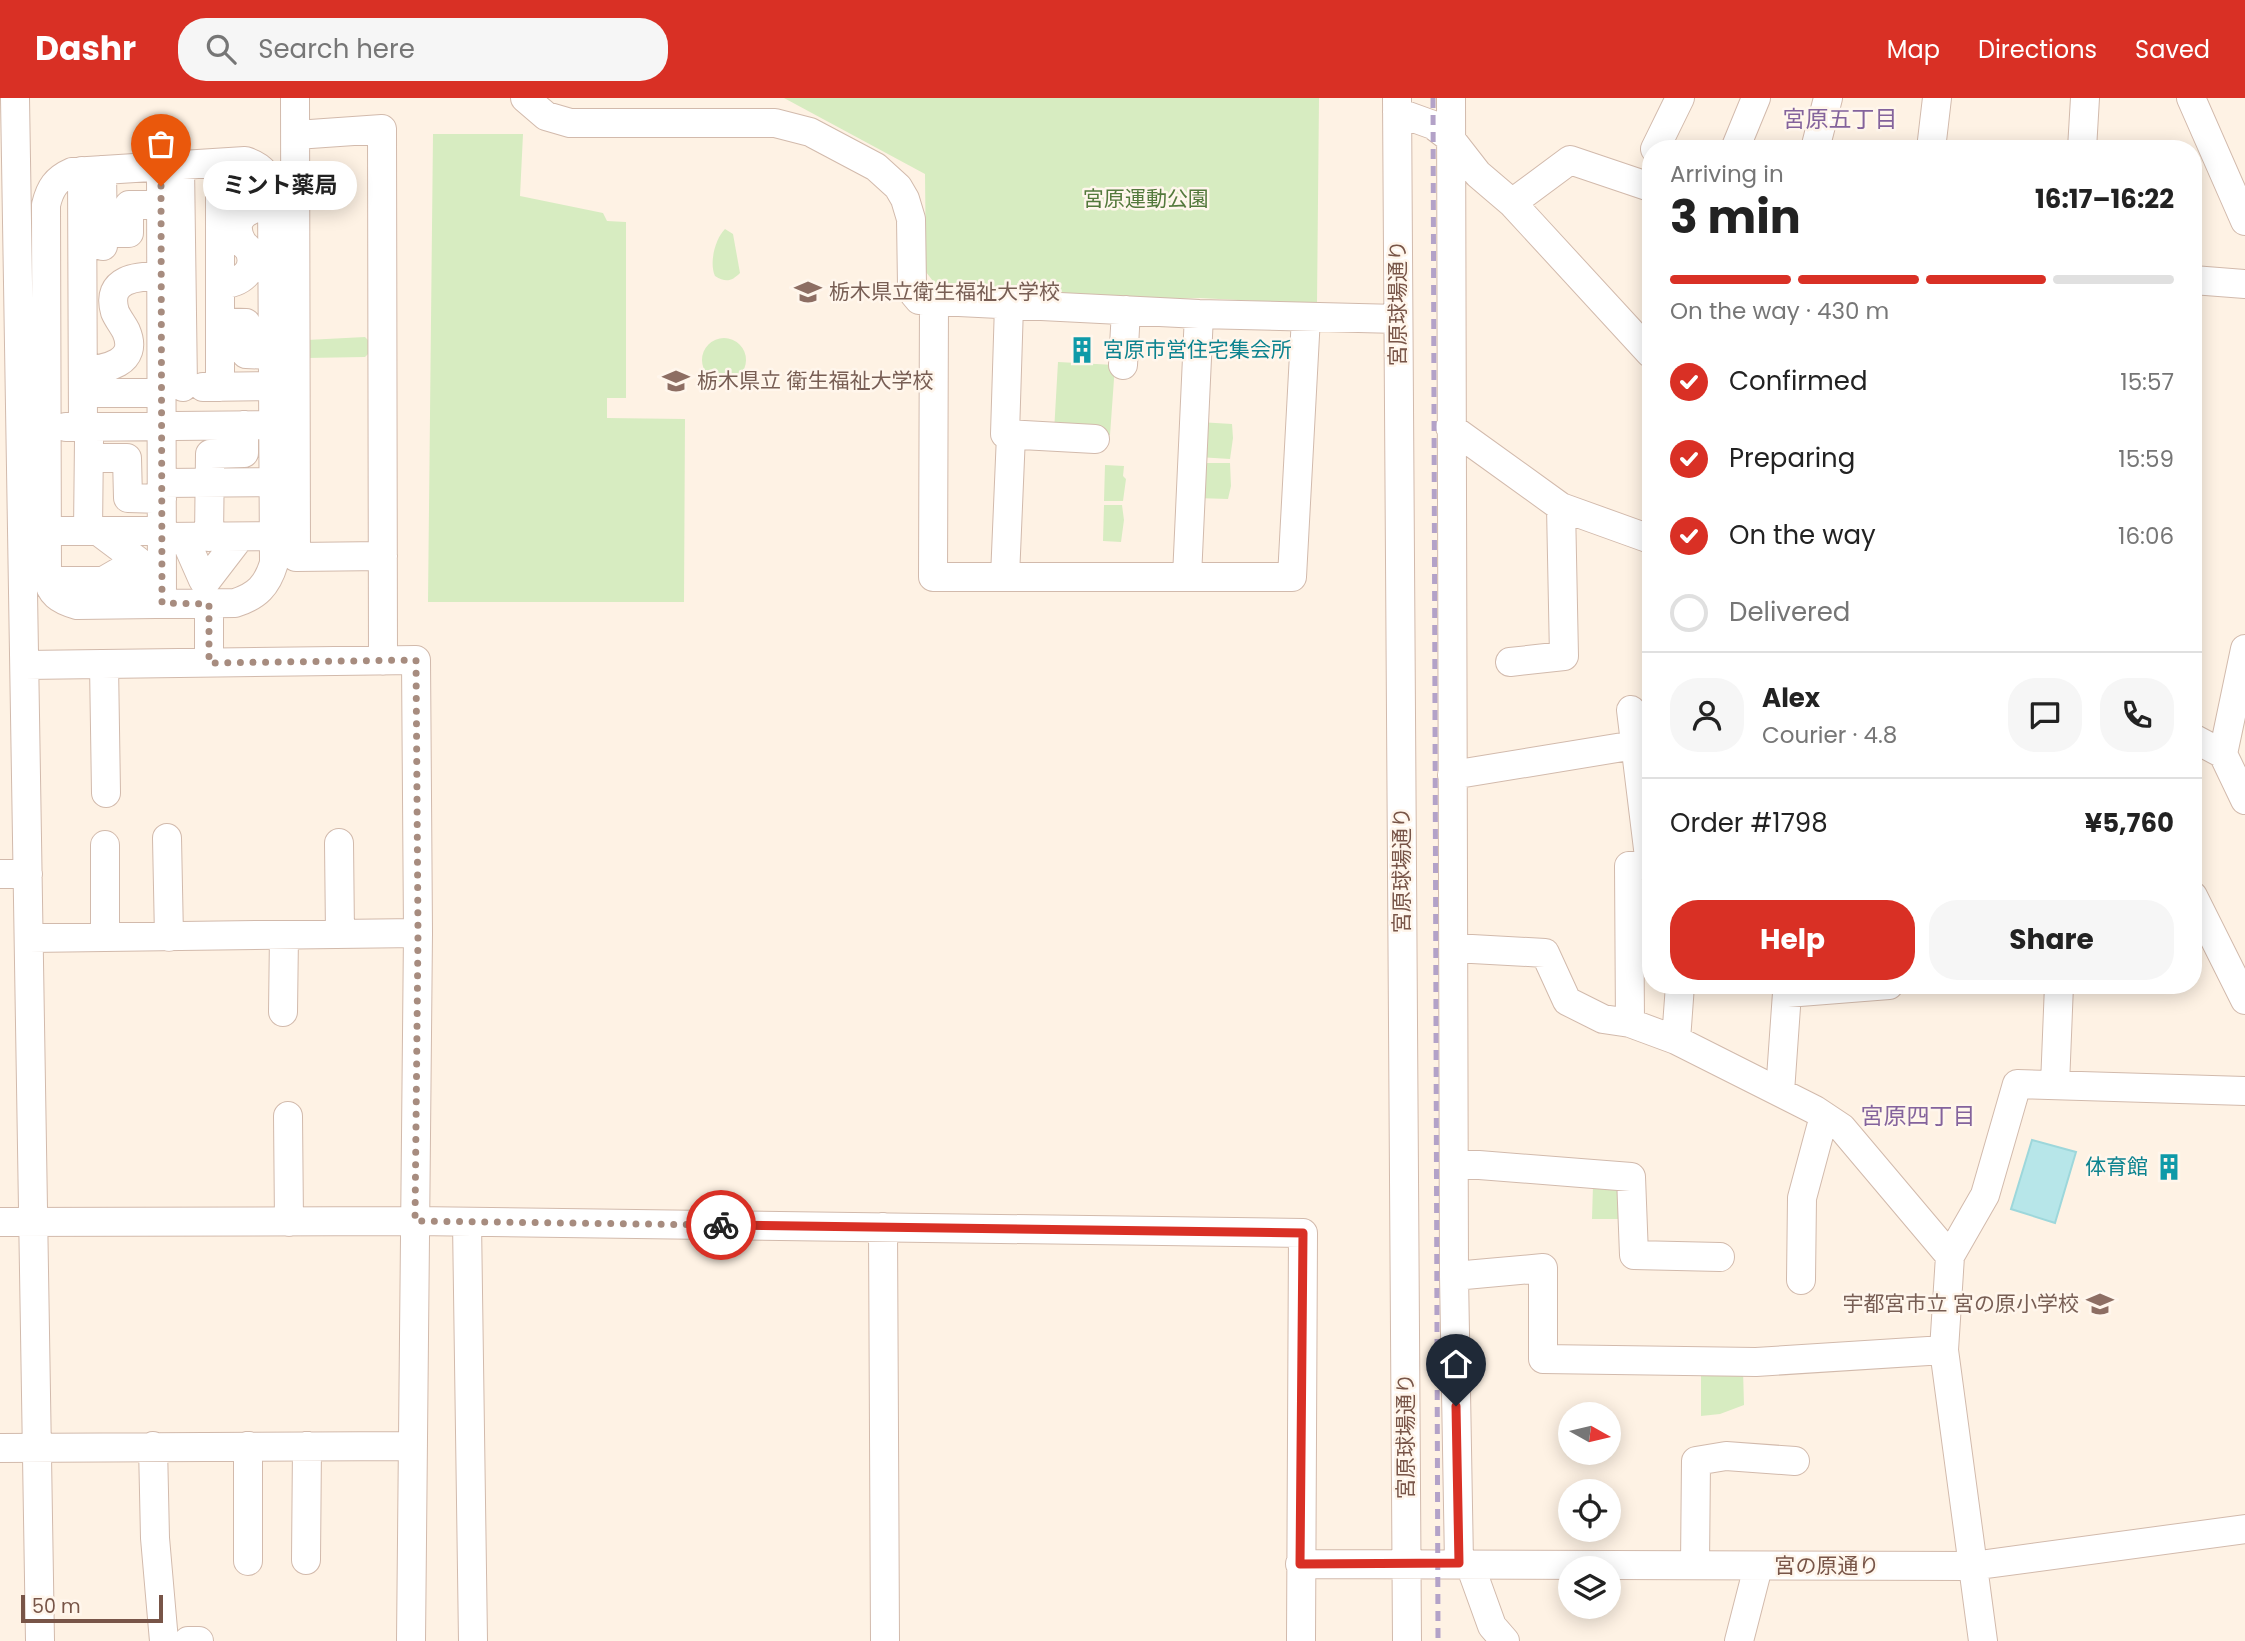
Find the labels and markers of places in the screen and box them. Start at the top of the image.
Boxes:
pin [131,114,191,186]
callout: ミント薬局 [203,162,357,210]
school or university icon: 栃木県立衛生福祉大学校 [793,277,823,307]
place label: 栃木県立衛生福祉大学校 [829,277,1060,306]
building icon: 宮原市営住宅集会所 [1067,335,1097,365]
place label: 宮原市営住宅集会所 [1103,335,1292,364]
school or university icon: 栃木県立 衛生福祉大学校 [661,366,691,396]
place label: 栃木県立 衛生福祉大学校 [697,366,934,395]
place label: 体育館 [2085,1152,2148,1181]
building icon: 体育館 [2154,1152,2184,1182]
place label: 宇都宮市立 宮の原小学校 [1842,1289,2079,1318]
school or university icon: 宇都宮市立 宮の原小学校 [2085,1289,2115,1319]
pin [1426,1334,1486,1406]

